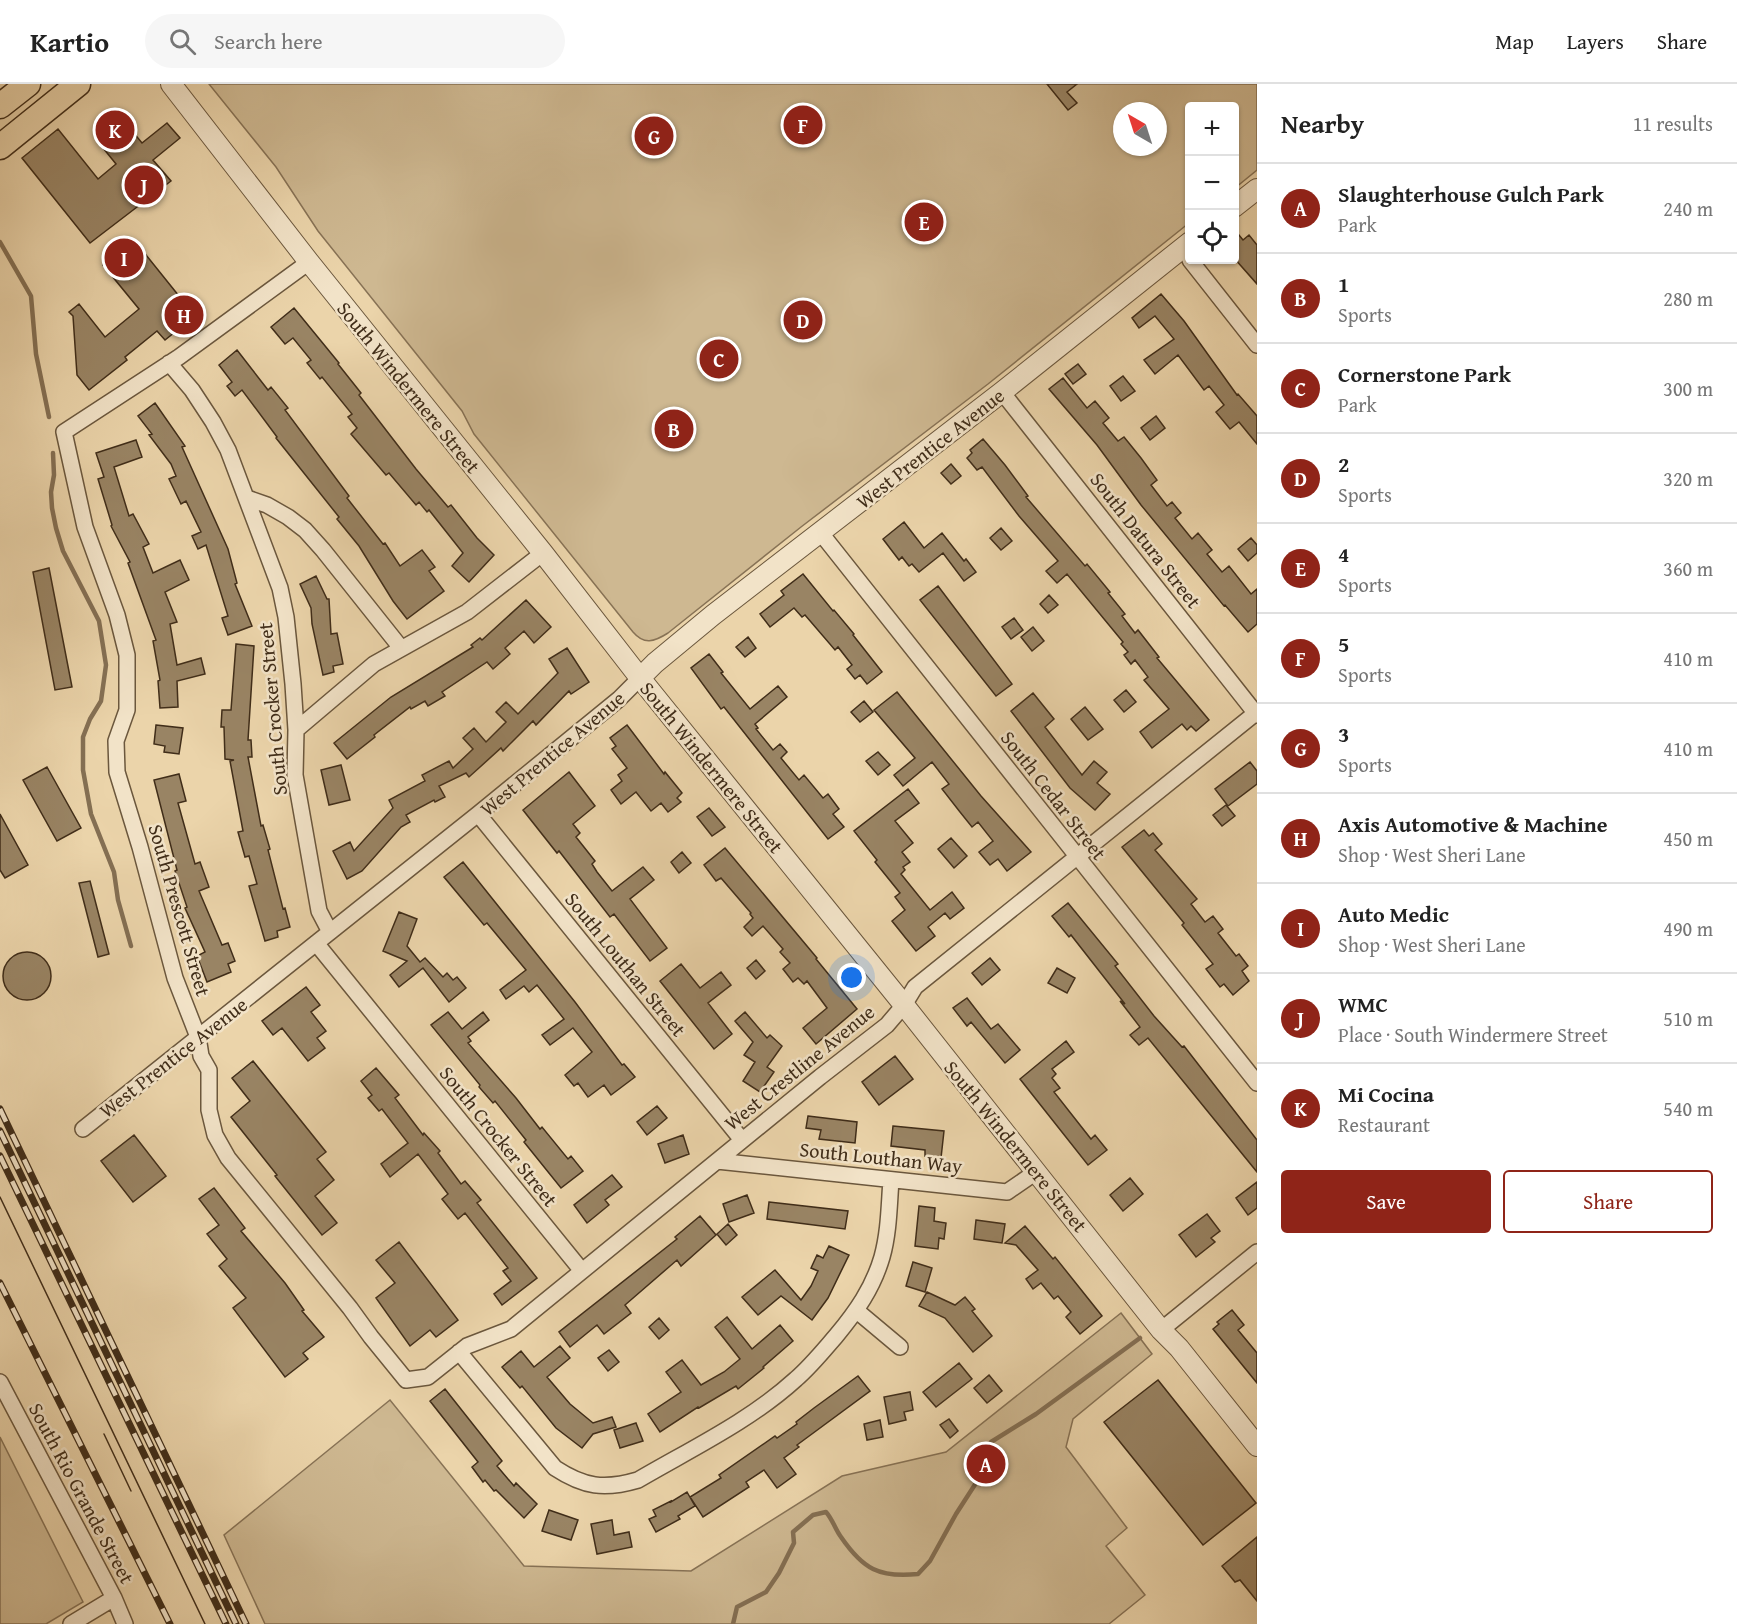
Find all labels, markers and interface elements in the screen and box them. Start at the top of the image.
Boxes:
search box [145,14,565,68]
text: Kartio [30,21,109,62]
icon: search [166,25,199,58]
text: Search here [214,25,323,57]
text: Map [1495,26,1534,57]
text: Layers [1567,26,1624,57]
text: Share [1657,26,1707,57]
pin: F [784,102,822,147]
north arrow [1113,102,1167,156]
map controls [1185,102,1239,264]
button: + [1185,102,1239,156]
text: Nearby [1281,104,1364,143]
pin: K [96,108,134,152]
text: 11 results [1633,109,1713,138]
pin: G [634,113,674,158]
button: − [1185,156,1239,210]
pin: J [124,162,164,208]
text: Slaughterhouse Gulch Park [1338,178,1604,210]
text: A [1294,194,1307,223]
text: 240 m [1663,194,1713,223]
pin: E [904,200,944,244]
button: locate [1185,210,1239,264]
text: Park [1338,210,1377,239]
pin: I [104,236,144,280]
text: 1 [1338,268,1349,300]
text: B [1294,284,1307,313]
text: 280 m [1663,284,1713,313]
pin: H [164,292,204,338]
street label: South Windermere Street [330,295,488,479]
pin: D [784,298,822,342]
text: Sports [1338,300,1392,329]
pin: C [700,336,738,382]
text: Cornerstone Park [1338,358,1511,390]
text: C [1295,374,1306,403]
text: 300 m [1663,374,1713,403]
street label: West Prentice Avenue [850,381,1010,515]
text: Park [1338,390,1377,419]
pin: B [654,406,694,452]
text: 2 [1338,448,1349,480]
text: D [1294,464,1307,493]
text: 320 m [1663,464,1713,493]
street label: South Datura Street [1084,466,1208,614]
text: Sports [1338,480,1392,509]
text: 4 [1338,538,1349,570]
text: E [1295,554,1306,583]
text: 360 m [1663,554,1713,583]
text: Sports [1338,570,1392,599]
street label: South Crocker Street [250,621,294,797]
text: 5 [1338,628,1349,660]
text: F [1295,644,1306,673]
text: 410 m [1663,644,1713,673]
text: Sports [1338,660,1392,689]
street label: South Windermere Street [633,675,791,859]
street label: West Prentice Avenue [473,684,631,822]
text: 3 [1338,718,1349,750]
street label: South Cedar Street [994,724,1114,866]
text: G [1294,734,1307,763]
text: 410 m [1663,734,1713,763]
text: Sports [1338,750,1392,779]
text: Axis Automotive & Machine [1338,808,1608,840]
street label: South Prescott Street [142,821,218,999]
text: H [1294,824,1307,853]
text: 450 m [1663,824,1713,853]
text: Shop · West Sheri Lane [1338,840,1526,869]
street label: South Louthan Street [559,886,693,1042]
text: Auto Medic [1338,898,1449,930]
text: I [1297,914,1304,943]
text: 490 m [1663,914,1713,943]
text: Shop · West Sheri Lane [1338,930,1526,959]
your location [837,963,866,992]
text: WMC [1338,988,1388,1020]
street label: West Prentice Avenue [93,990,253,1124]
street label: West Crestline Avenue [718,997,880,1137]
text: J [1297,1004,1304,1033]
text: 510 m [1663,1004,1713,1033]
text: Place · South Windermere Street [1338,1020,1608,1049]
street label: South Windermere Street [937,1054,1095,1238]
street label: South Crocker Street [433,1059,565,1213]
text: Mi Cocina [1338,1078,1434,1110]
text: K [1294,1094,1307,1123]
text: 540 m [1663,1094,1713,1123]
text: Restaurant [1338,1110,1430,1139]
street label: South Louthan Way [798,1134,964,1180]
button: Save [1281,1170,1491,1233]
button: Share [1503,1170,1713,1233]
street label: South Rio Grande Street [22,1398,142,1588]
pin: A [966,1442,1006,1486]

